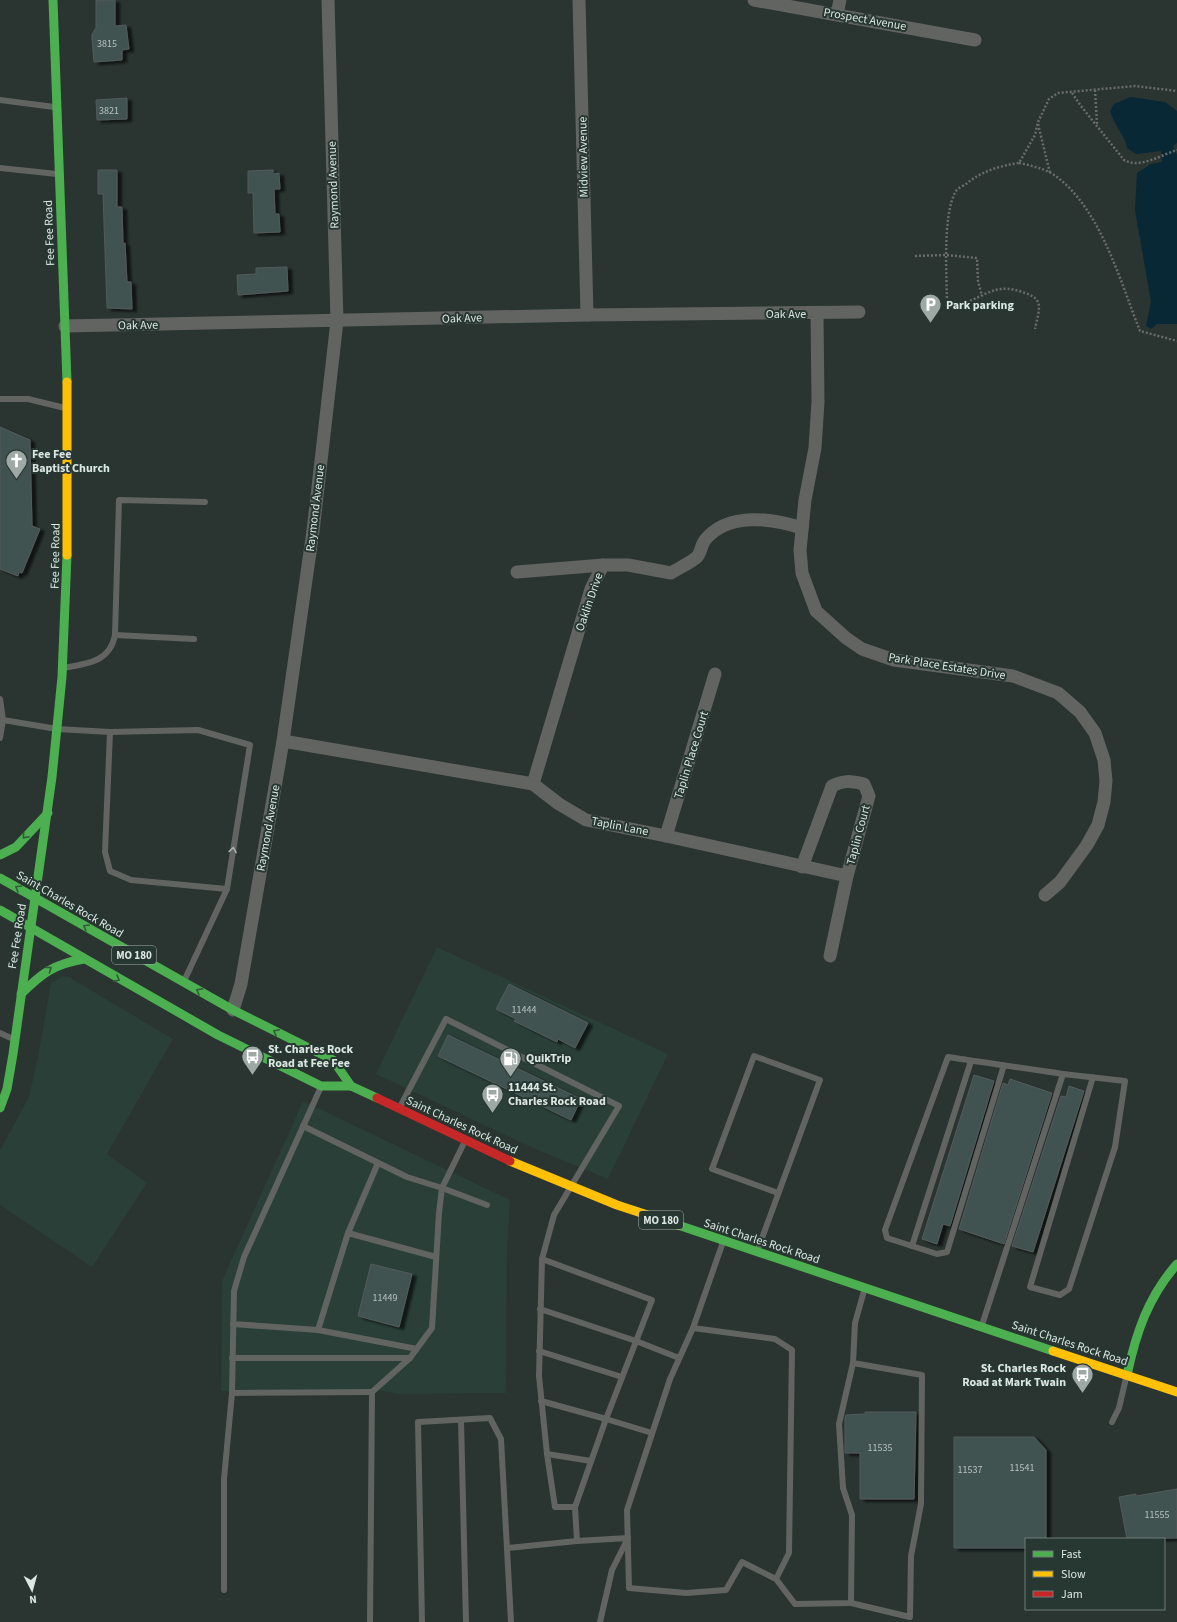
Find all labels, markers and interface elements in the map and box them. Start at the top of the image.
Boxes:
street label: Prospect Avenue [822,4,908,35]
house number: 3815 [97,37,117,51]
house number: 3821 [99,104,119,118]
street label: Midview Avenue [574,116,593,198]
street label: Raymond Avenue [323,141,344,229]
street label: Fee Fee Road [40,200,59,266]
parking icon: Park parking [918,292,944,325]
place label: Park parking [946,297,1014,314]
street label: Oak Ave [766,306,806,323]
street label: Oak Ave [442,309,482,328]
street label: Oak Ave [118,317,158,334]
place label: Fee Fee Baptist Church [32,446,110,477]
church icon: Fee Fee Baptist Church [3,448,29,481]
street label: Raymond Avenue [302,464,329,553]
street label: Fee Fee Road [46,523,65,589]
street label: Oaklin Drive [572,571,607,634]
street label: Park Place Estates Drive [887,649,1007,684]
street label: Taplin Place Court [670,709,713,801]
street label: Raymond Avenue [253,783,284,873]
street label: Taplin Court [842,803,875,867]
street label: Taplin Lane [590,813,650,840]
one-way arrow [23,831,30,839]
one-way arrow [228,847,237,853]
street label: Saint Charles Rock Road [13,867,127,942]
one-way arrow [15,885,22,892]
street label: Fee Fee Road [4,902,31,970]
one-way arrow [83,925,90,932]
road number: MO 180 [112,946,156,964]
one-way arrow [44,967,51,974]
one-way arrow [113,974,121,981]
one-way arrow [196,989,203,996]
house number: 11444 [512,1003,536,1017]
one-way arrow [273,1029,280,1037]
place label: St. Charles Rock Road at Fee Fee [268,1041,354,1072]
bus stop icon: St. Charles Rock Road at Fee Fee [239,1043,265,1076]
fuel station icon: QuikTrip [497,1045,523,1078]
place label: QuikTrip [526,1050,572,1067]
place label: 11444 St. Charles Rock Road [508,1079,606,1110]
bus stop icon: 11444 St. Charles Rock Road [480,1081,506,1114]
street label: Saint Charles Rock Road [403,1092,520,1159]
road number: MO 180 [639,1211,683,1229]
street label: Saint Charles Rock Road [702,1215,822,1268]
house number: 11449 [373,1291,397,1305]
street label: Saint Charles Rock Road [1010,1317,1130,1370]
place label: St. Charles Rock Road at Mark Twain [962,1360,1066,1391]
bus stop icon: St. Charles Rock Road at Mark Twain [1069,1362,1095,1395]
house number: 11535 [868,1441,892,1455]
house number: 11541 [1010,1461,1034,1475]
house number: 11537 [958,1463,982,1477]
house number: 11555 [1145,1508,1169,1522]
legend [1025,1538,1165,1610]
text: Fast [1061,1546,1081,1563]
text: Slow [1061,1566,1086,1583]
north arrow [12,1570,52,1610]
text: Jam [1061,1586,1083,1603]
text: N [29,1592,37,1607]

